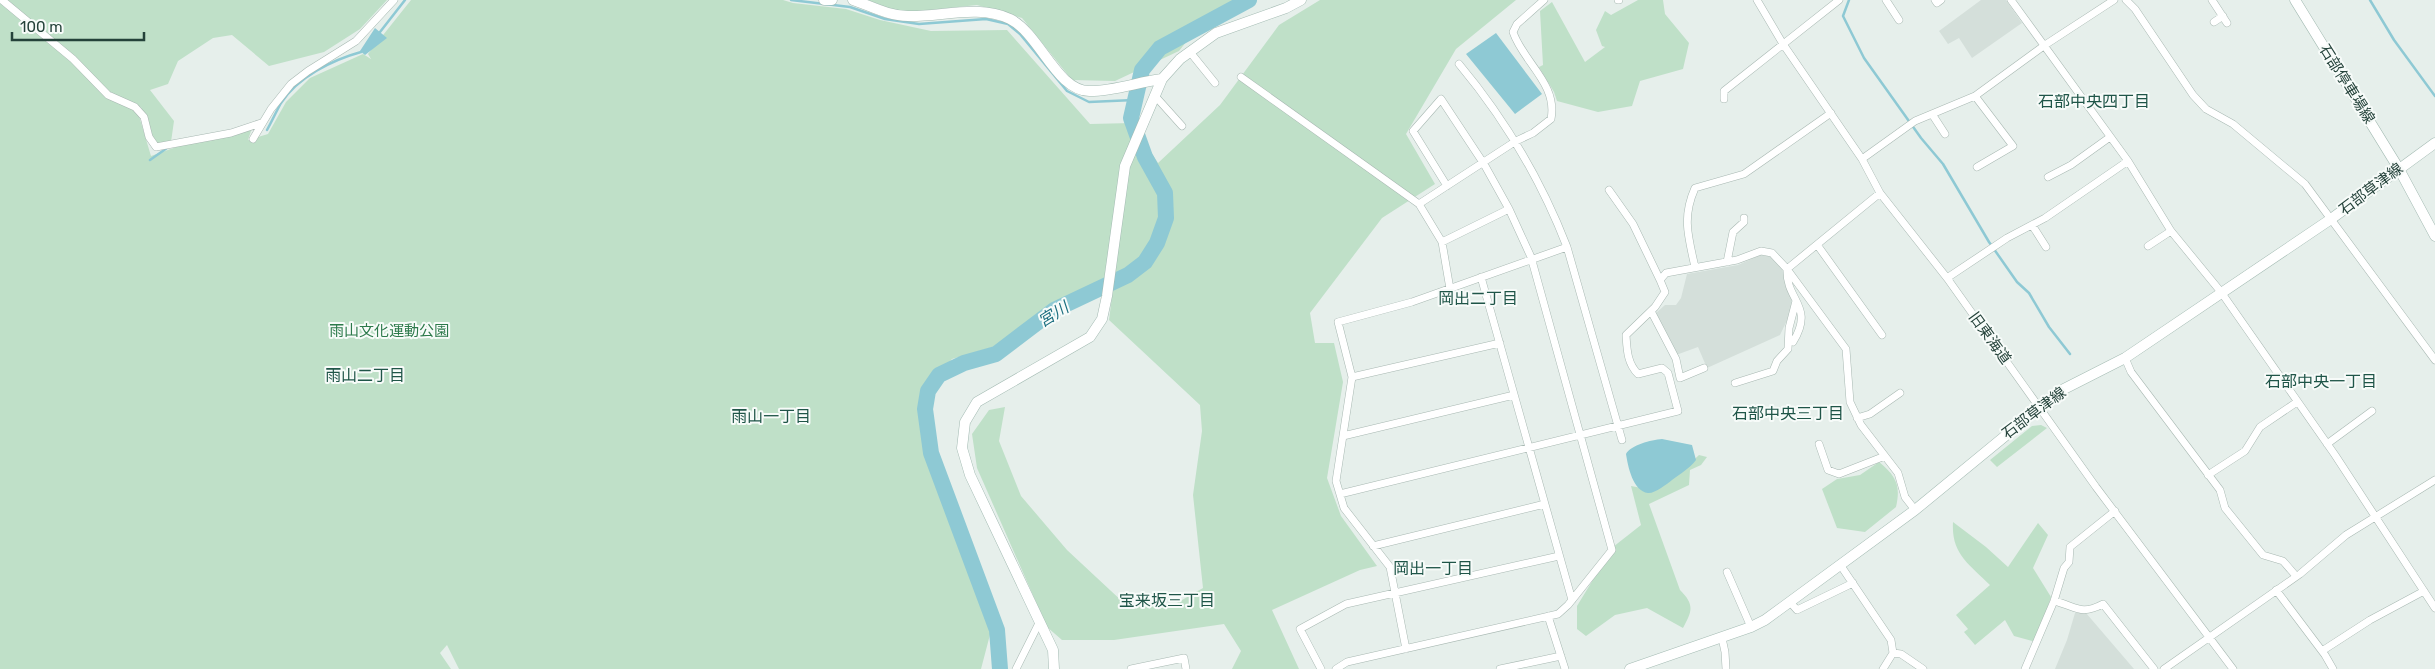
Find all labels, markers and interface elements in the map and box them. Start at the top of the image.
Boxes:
scale bar [12,10,145,42]
text: 100 m [20,18,62,36]
street label: 石部停車場線 [2316,41,2378,127]
district label: 石部中央四丁目 [2038,92,2150,111]
street label: 石部草津線 [2336,159,2406,219]
district label: 岡出二丁目 [1438,289,1518,308]
water label: 宮川 [1035,297,1074,331]
street label: 旧東海道 [1965,308,2015,368]
park label: 雨山文化運動公園 [329,322,449,340]
district label: 雨山二丁目 [325,366,405,385]
district label: 石部中央一丁目 [2265,372,2377,391]
street label: 石部草津線 [1999,383,2069,443]
district label: 石部中央三丁目 [1732,404,1844,423]
district label: 雨山一丁目 [731,407,811,426]
district label: 岡出一丁目 [1393,559,1473,578]
district label: 宝来坂三丁目 [1119,591,1215,610]

